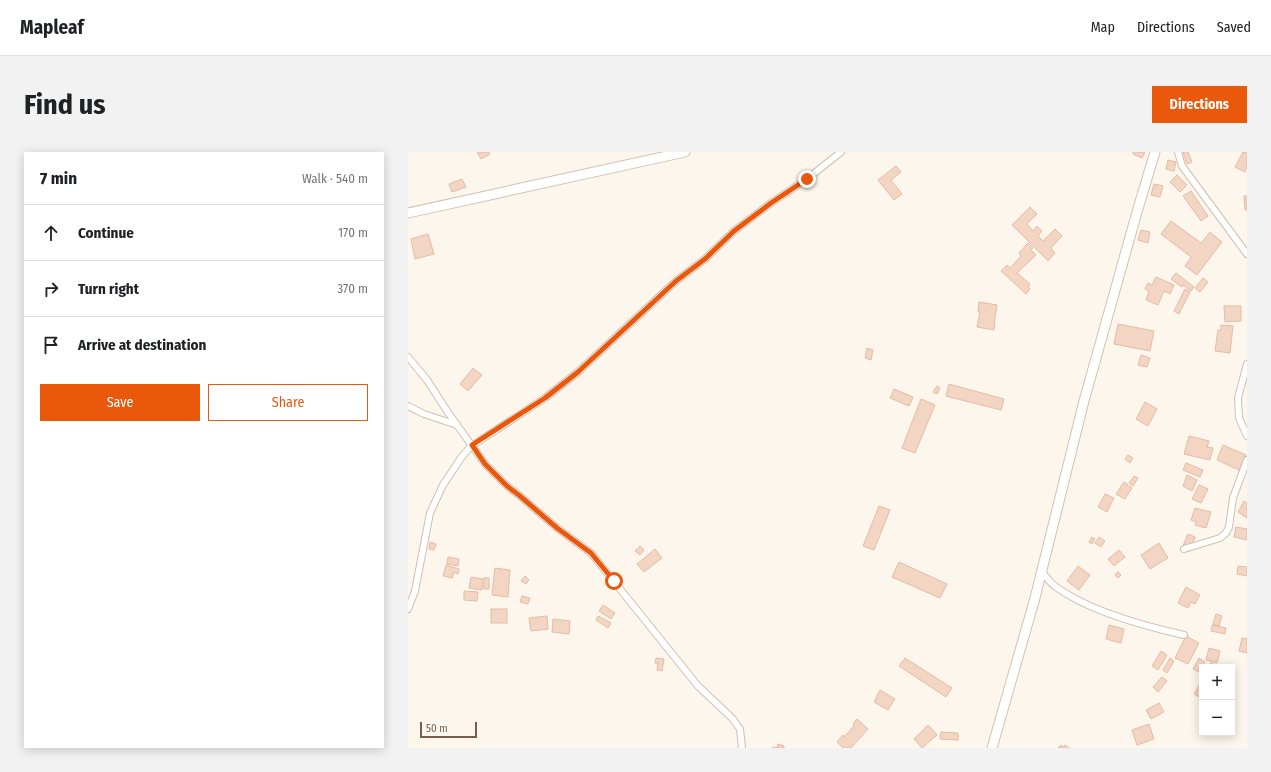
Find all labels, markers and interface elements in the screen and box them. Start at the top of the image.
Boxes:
text: Mapleaf [20,16,84,39]
text: Map [1091,19,1115,36]
text: Directions [1137,19,1195,36]
text: Saved [1217,19,1251,36]
button: Directions [1152,86,1247,123]
text: Find us [24,88,106,121]
text: 7 min [40,168,77,189]
route end [798,170,816,188]
text: Walk · 540 m [302,171,368,186]
icon: ahead [40,222,62,244]
text: Continue [78,224,134,242]
text: 170 m [338,225,368,240]
icon: right [40,278,62,300]
text: Turn right [78,280,139,298]
text: 370 m [337,281,368,296]
icon: arrive [40,334,62,356]
text: Arrive at destination [78,336,206,354]
button: Save [40,384,200,421]
button: Share [208,384,368,421]
route start [605,572,623,590]
map controls [1199,664,1235,736]
button: + [1199,664,1235,700]
button: − [1199,700,1235,736]
scale bar [420,720,477,739]
text: 50 m [426,722,448,735]

